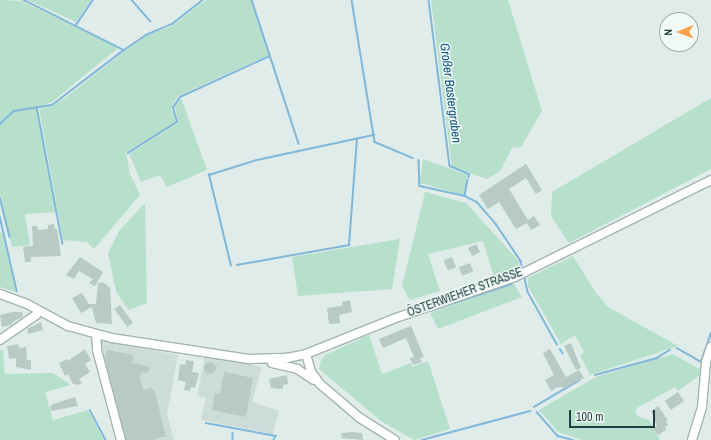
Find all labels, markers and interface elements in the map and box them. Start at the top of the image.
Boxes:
north arrow [659,12,699,52]
text: N [661,29,675,36]
water label: Großer Bastergraben [436,42,464,144]
street label: ÖSTERWIEHER STRASSE [405,265,525,321]
scale bar [571,402,657,428]
text: 100 m [576,409,603,425]

